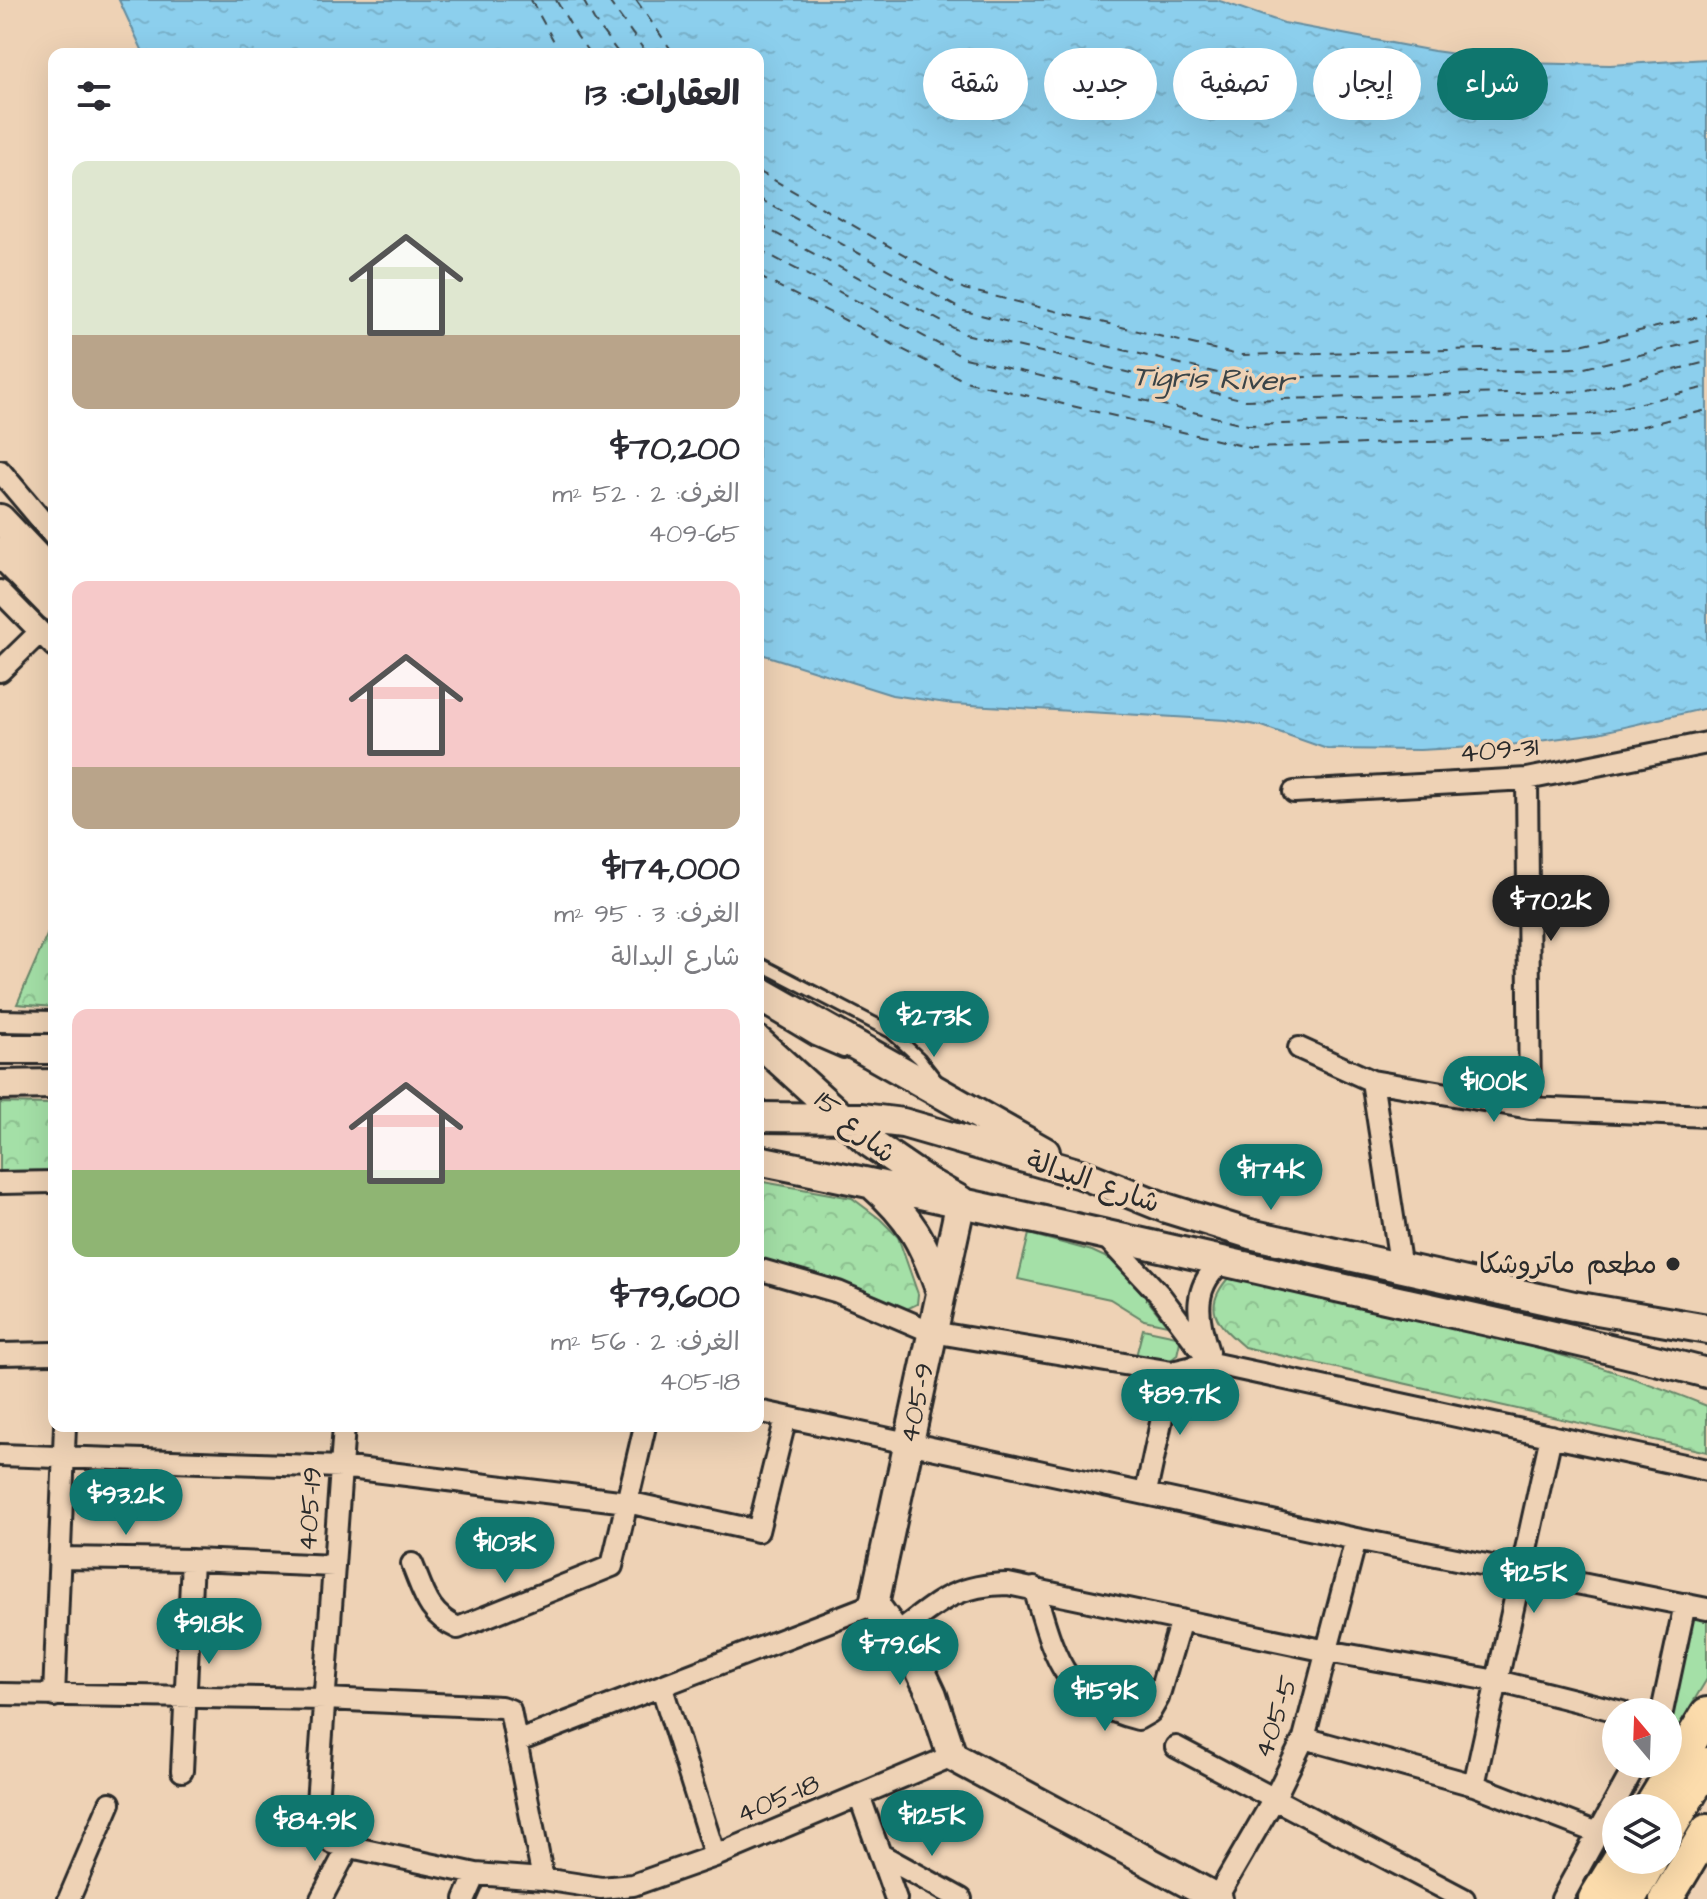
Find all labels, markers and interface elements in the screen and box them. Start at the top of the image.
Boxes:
chip: شقة [923,48,1028,120]
chip: جديد [1044,48,1157,120]
chip: تصفية [1173,48,1297,120]
chip: إيجار [1313,48,1421,120]
chip: شراء [1437,48,1548,120]
text: العقارات: 13 [585,71,740,119]
icon: filters [72,74,116,118]
icon: home [334,213,478,357]
water label: Tigris River [1132,355,1298,404]
text: $70,200 [610,425,740,473]
text: الغرف: 2 · 52 m² [552,476,740,512]
text: 409-65 [648,516,740,552]
icon: home [334,633,478,777]
street label: 409-31 [1458,727,1541,773]
text: $174,000 [602,845,740,893]
pin: $70.2K [1486,875,1616,943]
text: $70.2K [1510,883,1592,919]
text: الغرف: 3 · 95 m² [554,896,740,932]
text: شارع البدالة [611,939,740,975]
pin: $273K [878,991,990,1059]
text: $273K [897,999,971,1035]
pin: $100K [1438,1056,1550,1124]
icon: home [334,1061,478,1205]
text: $100K [1461,1064,1527,1100]
street label: شارع 15 [806,1081,904,1173]
street label: شارع البدالة [1021,1141,1165,1223]
pin: $174K [1215,1144,1327,1212]
text: $174K [1237,1152,1305,1188]
place label: مطعم ماتروشكا [1479,1245,1657,1285]
marker: مطعم ماتروشكا [1664,1255,1682,1273]
text: $79,600 [611,1273,740,1321]
text: الغرف: 2 · 56 m² [551,1324,740,1360]
street label: 405-9 [889,1359,945,1447]
text: 405-18 [659,1364,740,1400]
pin: $89.7K [1115,1369,1245,1437]
text: $89.7K [1139,1377,1221,1413]
street label: 405-19 [288,1465,332,1553]
pin: $93.2K [61,1469,191,1537]
text: $93.2K [88,1477,164,1513]
pin: $103K [449,1517,561,1585]
text: $103K [473,1525,537,1561]
pin: $125K [1478,1547,1590,1615]
text: $125K [1501,1555,1567,1591]
pin: $91.8K [144,1598,274,1666]
text: $91.8K [175,1606,243,1642]
pin: $79.6K [835,1619,965,1687]
text: $79.6K [860,1627,940,1663]
pin: $159K [1049,1665,1161,1733]
street label: 405-5 [1244,1670,1308,1764]
text: $159K [1072,1673,1138,1709]
north arrow [1602,1698,1682,1778]
map controls [1602,1698,1682,1874]
street label: 405-18 [730,1764,826,1834]
pin: $125K [876,1790,988,1858]
button: layers [1602,1794,1682,1874]
pin: $84.9K [250,1795,380,1863]
text: $125K [899,1798,965,1834]
text: $84.9K [273,1803,357,1839]

